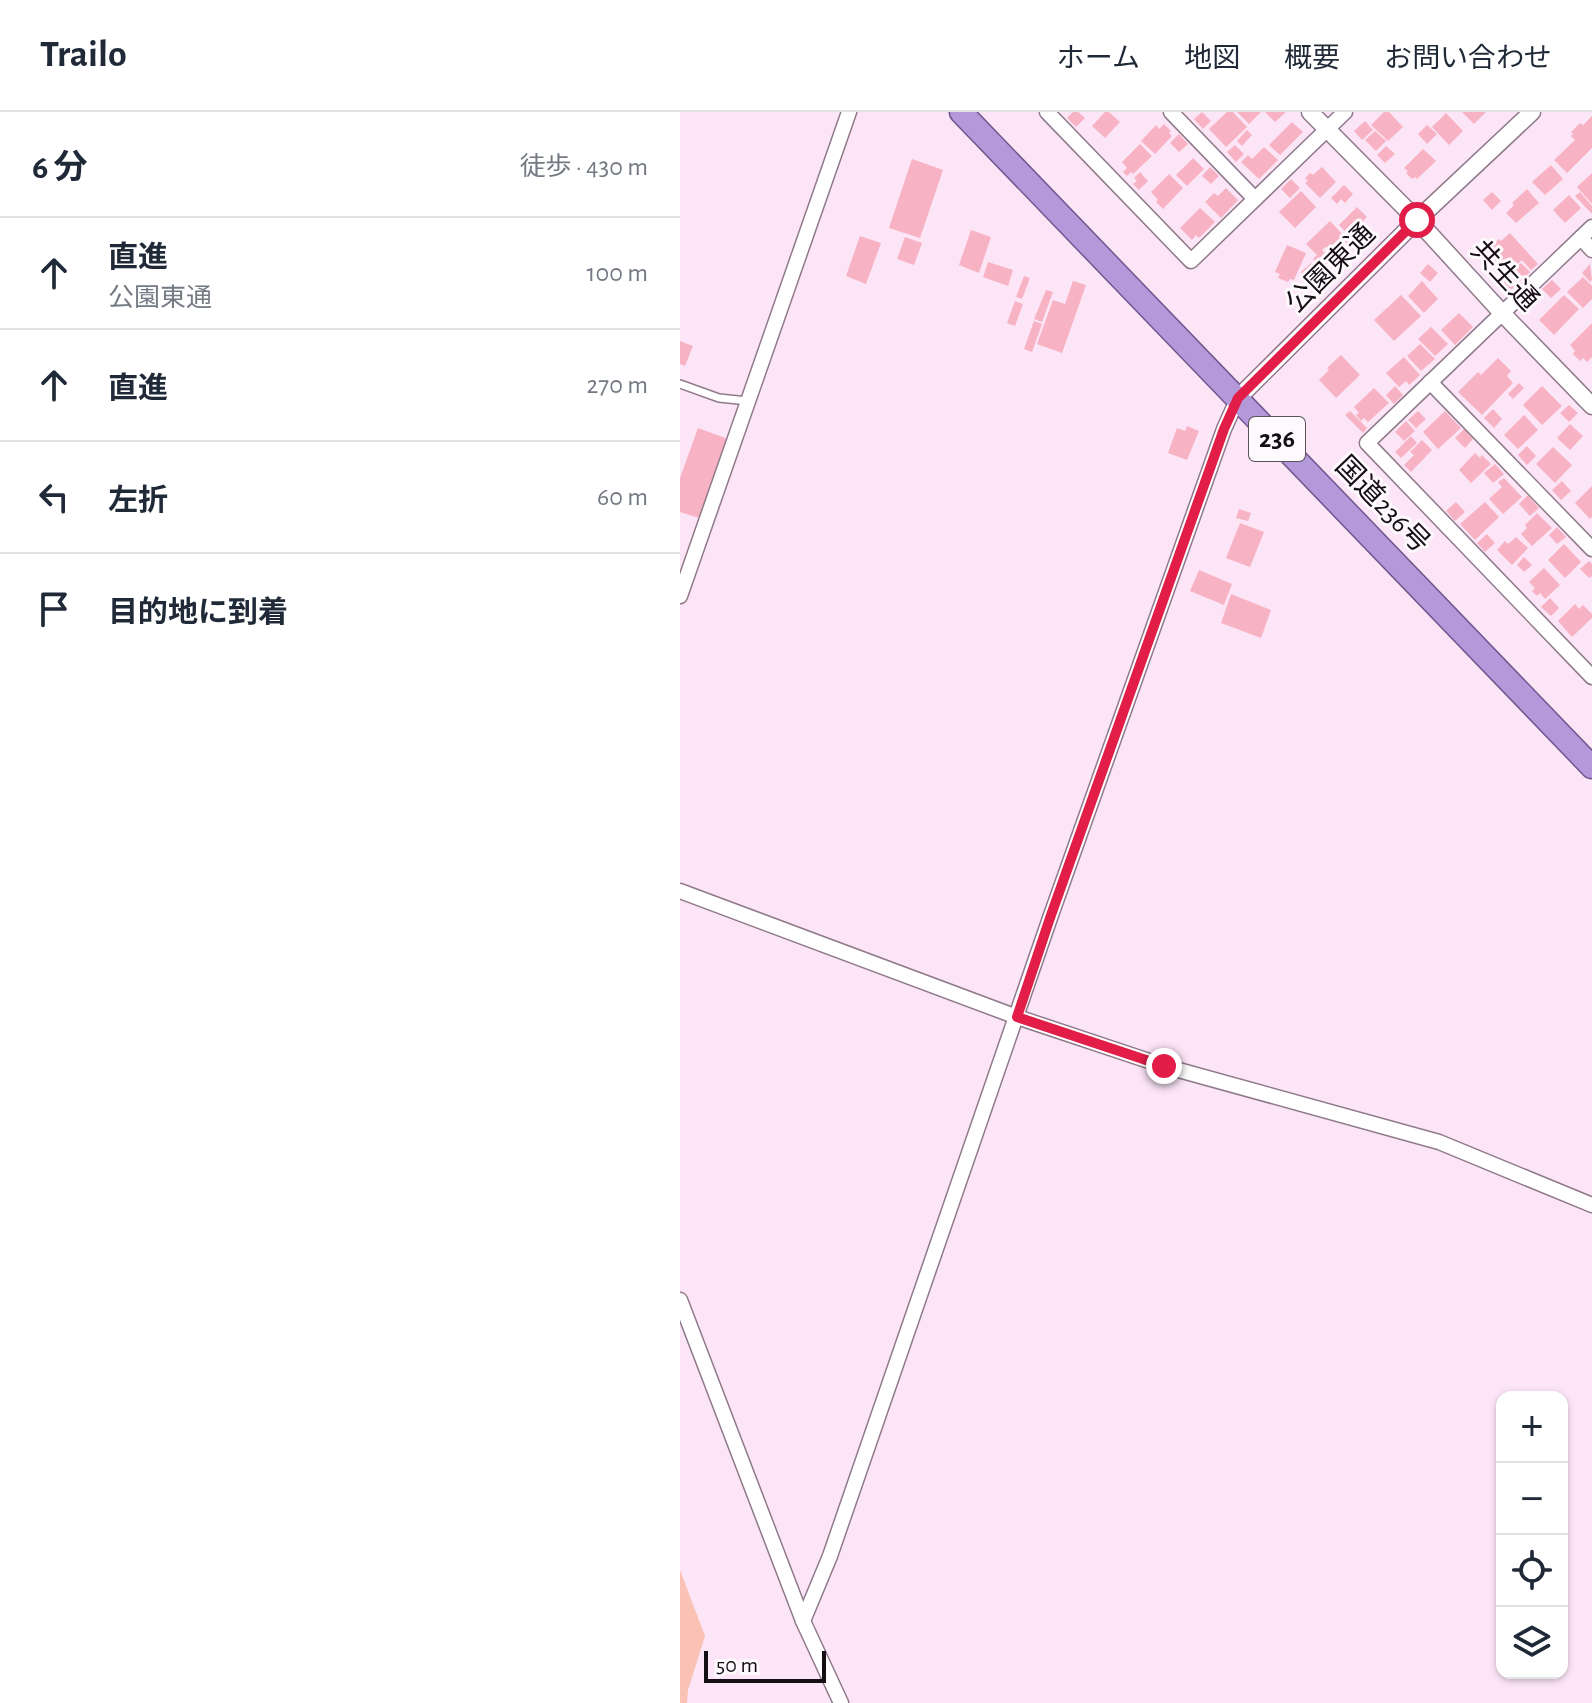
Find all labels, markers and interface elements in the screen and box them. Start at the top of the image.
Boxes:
text: Trailo [40,36,127,74]
text: ホーム [1057,45,1140,73]
text: 地図 [1184,45,1240,73]
text: 概要 [1284,45,1340,73]
text: お問い合わせ [1384,45,1552,73]
text: 6 分 [32,151,88,185]
text: 徒歩 · 430 m [519,154,648,180]
route start [1399,202,1435,238]
street label: 公園東通 [1280,218,1381,319]
street label: 共生通 [1465,234,1544,316]
text: 直進 [108,243,168,273]
icon: ahead [32,251,76,295]
text: 100 m [587,260,648,286]
text: 公園東通 [108,285,212,311]
icon: ahead [32,363,76,407]
text: 270 m [587,372,648,398]
text: 直進 [108,374,168,404]
road number: 236 [1249,417,1305,461]
street label: 国道236号 [1330,450,1436,558]
icon: left [32,475,76,519]
text: 60 m [597,484,648,510]
text: 左折 [108,486,168,516]
icon: arrive [32,587,76,631]
text: 目的地に到着 [108,598,288,628]
route end [1146,1048,1182,1084]
map controls [1496,1391,1568,1679]
button: + [1496,1391,1568,1463]
button: − [1496,1463,1568,1535]
button: locate [1496,1535,1568,1607]
button: layers [1496,1607,1568,1679]
scale bar [704,1647,826,1683]
text: 50 m [716,1654,758,1676]

